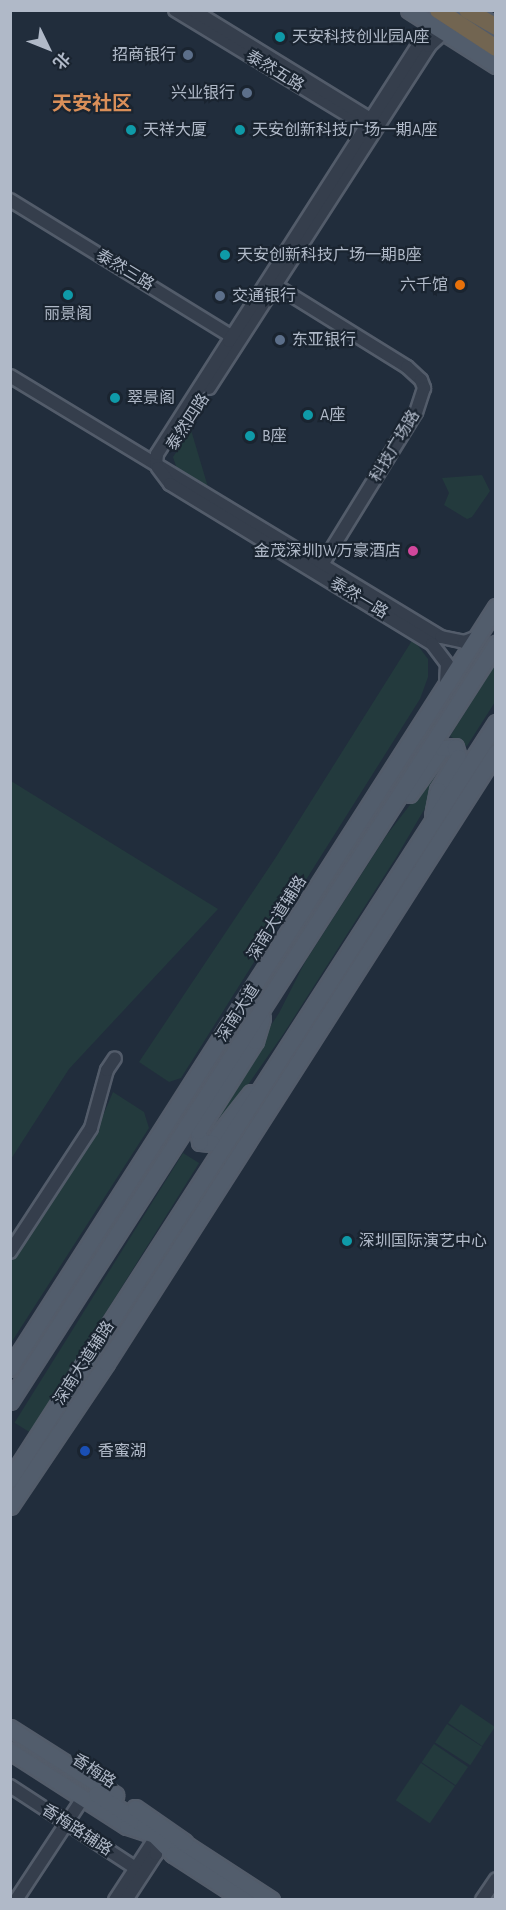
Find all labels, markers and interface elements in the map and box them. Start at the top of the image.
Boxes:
north arrow [18,18,78,78]
place label: 天安科技创业园A座 [292,27,429,47]
marker: 天安科技创业园A座 [273,30,287,44]
place label: 招商银行 [112,45,176,65]
street label: 泰然五路 [243,46,307,96]
marker: 招商银行 [181,48,195,62]
text: 北 [50,49,72,72]
place label: 兴业银行 [171,83,235,103]
marker: 兴业银行 [240,86,254,100]
district label: 天安社区 [52,92,132,116]
place label: 天祥大厦 [143,120,207,140]
place label: 天安创新科技广场一期A座 [252,120,437,140]
marker: 天祥大厦 [124,123,138,137]
marker: 天安创新科技广场一期A座 [233,123,247,137]
street label: 泰然三路 [93,245,157,295]
place label: 天安创新科技广场一期B座 [237,245,422,265]
marker: 天安创新科技广场一期B座 [218,248,232,262]
place label: 六千馆 [400,275,448,295]
marker: 六千馆 [453,278,467,292]
place label: 交通银行 [232,286,296,306]
marker: 丽景阁 [61,288,75,302]
marker: 交通银行 [213,289,227,303]
place label: 丽景阁 [44,304,92,324]
place label: 东亚银行 [292,330,356,350]
marker: 东亚银行 [273,333,287,347]
place label: 翠景阁 [127,388,175,408]
street label: 泰然四路 [163,390,213,454]
marker: 翠景阁 [108,391,122,405]
place label: A座 [320,405,345,425]
street label: 科技广场路 [366,407,424,485]
marker: A座 [301,408,315,422]
place label: B座 [262,426,287,446]
marker: B座 [243,429,257,443]
place label: 金茂深圳JW万豪酒店 [254,541,401,561]
marker: 金茂深圳JW万豪酒店 [406,544,420,558]
street label: 泰然一路 [327,573,391,623]
street label: 深南大道辅路 [243,872,311,964]
street label: 深南大道 [213,981,263,1045]
place label: 深圳国际演艺中心 [359,1231,487,1251]
marker: 深圳国际演艺中心 [340,1234,354,1248]
street label: 深南大道辅路 [50,1318,118,1408]
place label: 香蜜湖 [98,1441,146,1461]
marker: 香蜜湖 [76,1442,94,1460]
street label: 香梅路 [69,1750,119,1792]
street label: 香梅路辅路 [38,1800,116,1860]

